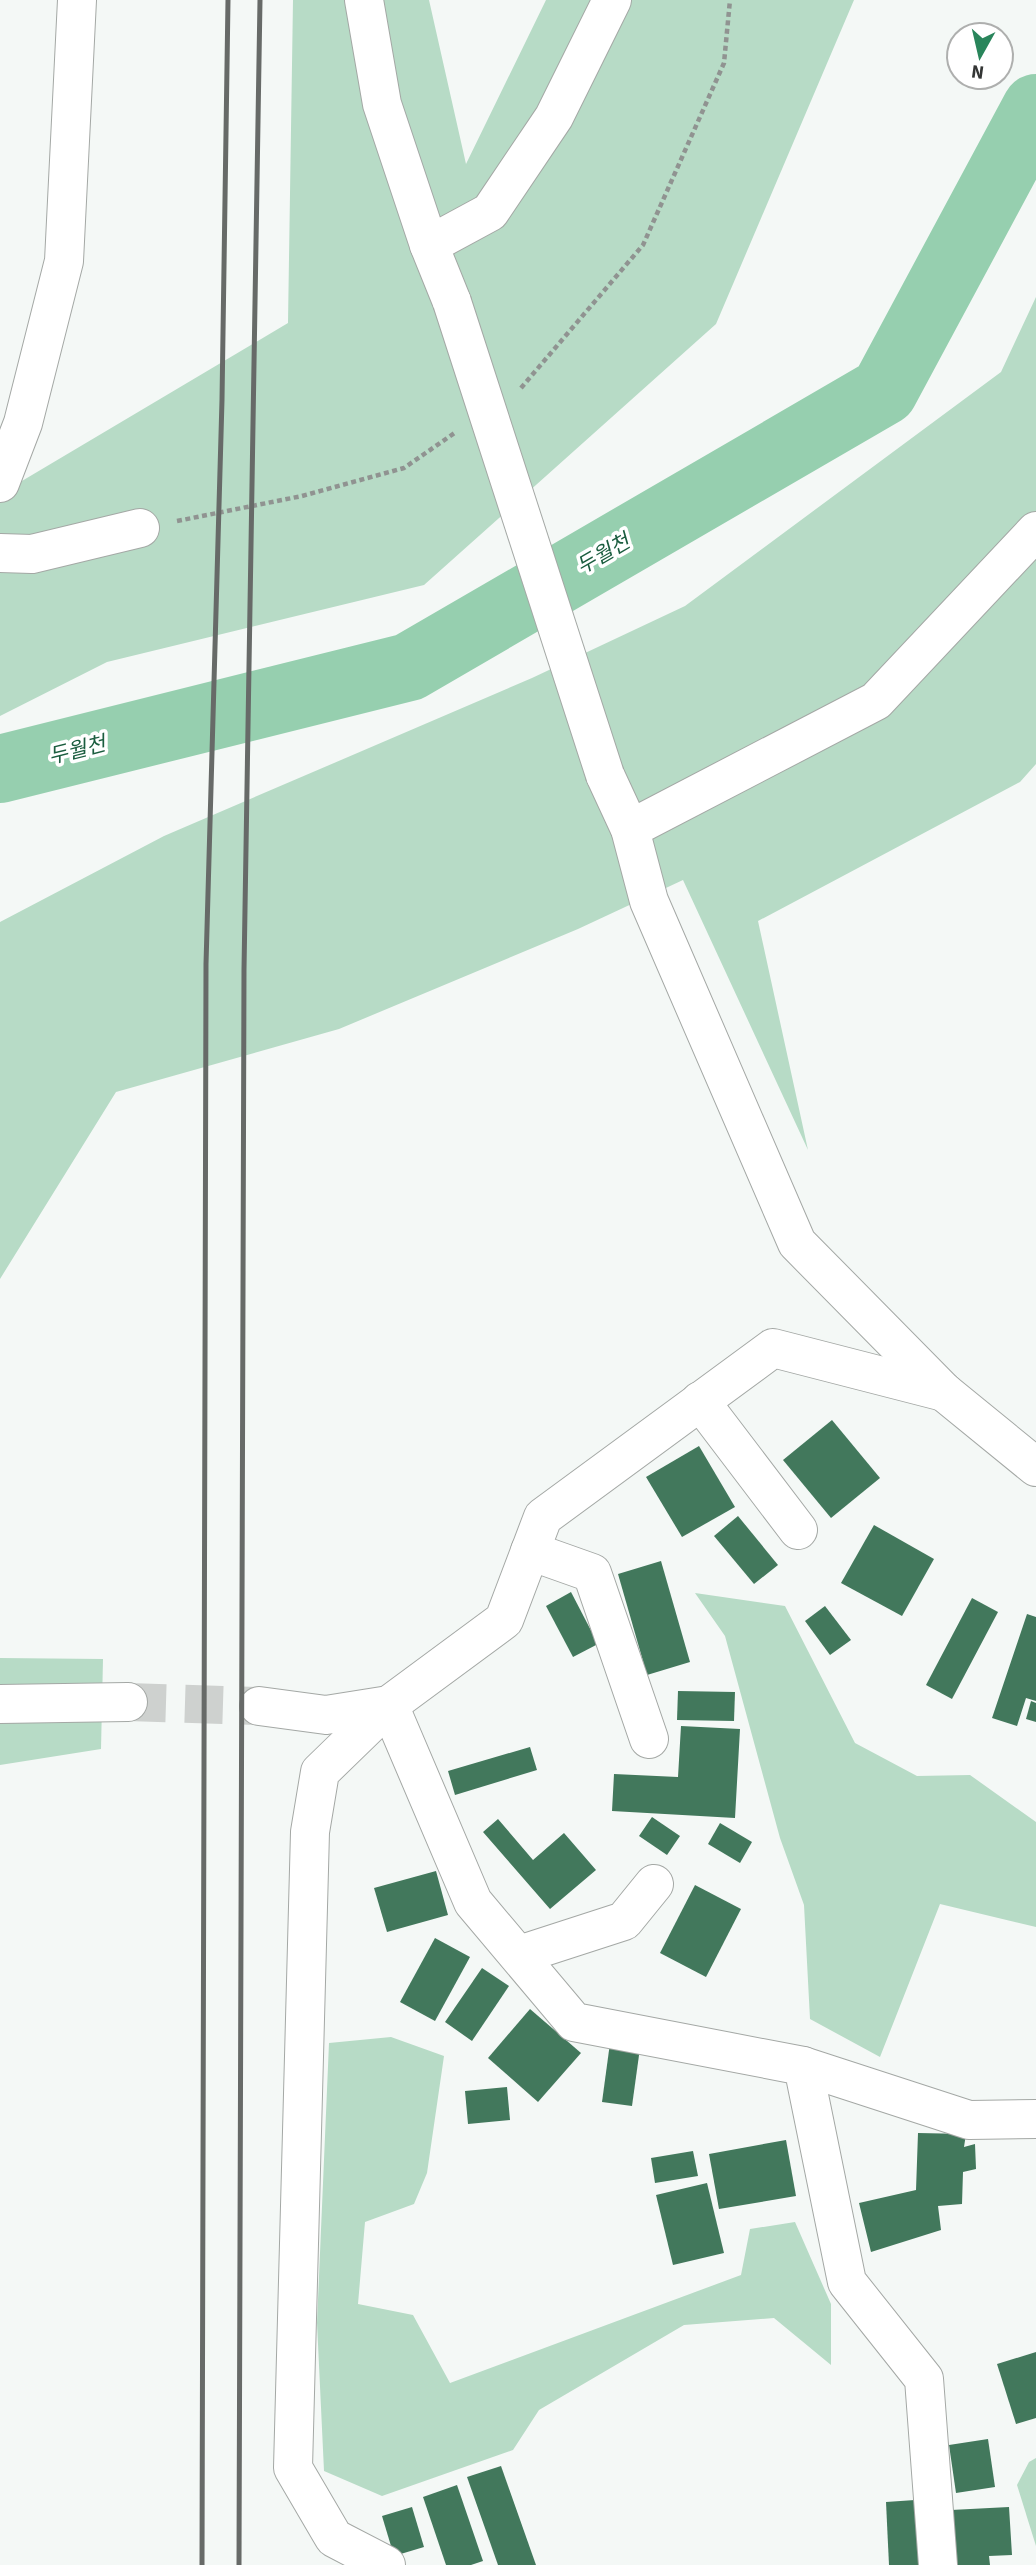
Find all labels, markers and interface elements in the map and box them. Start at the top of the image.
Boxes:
north arrow [945,21,1015,91]
text: N [970,57,986,86]
water label: 두월천 [570,525,638,581]
water label: 두월천 [45,728,111,772]

